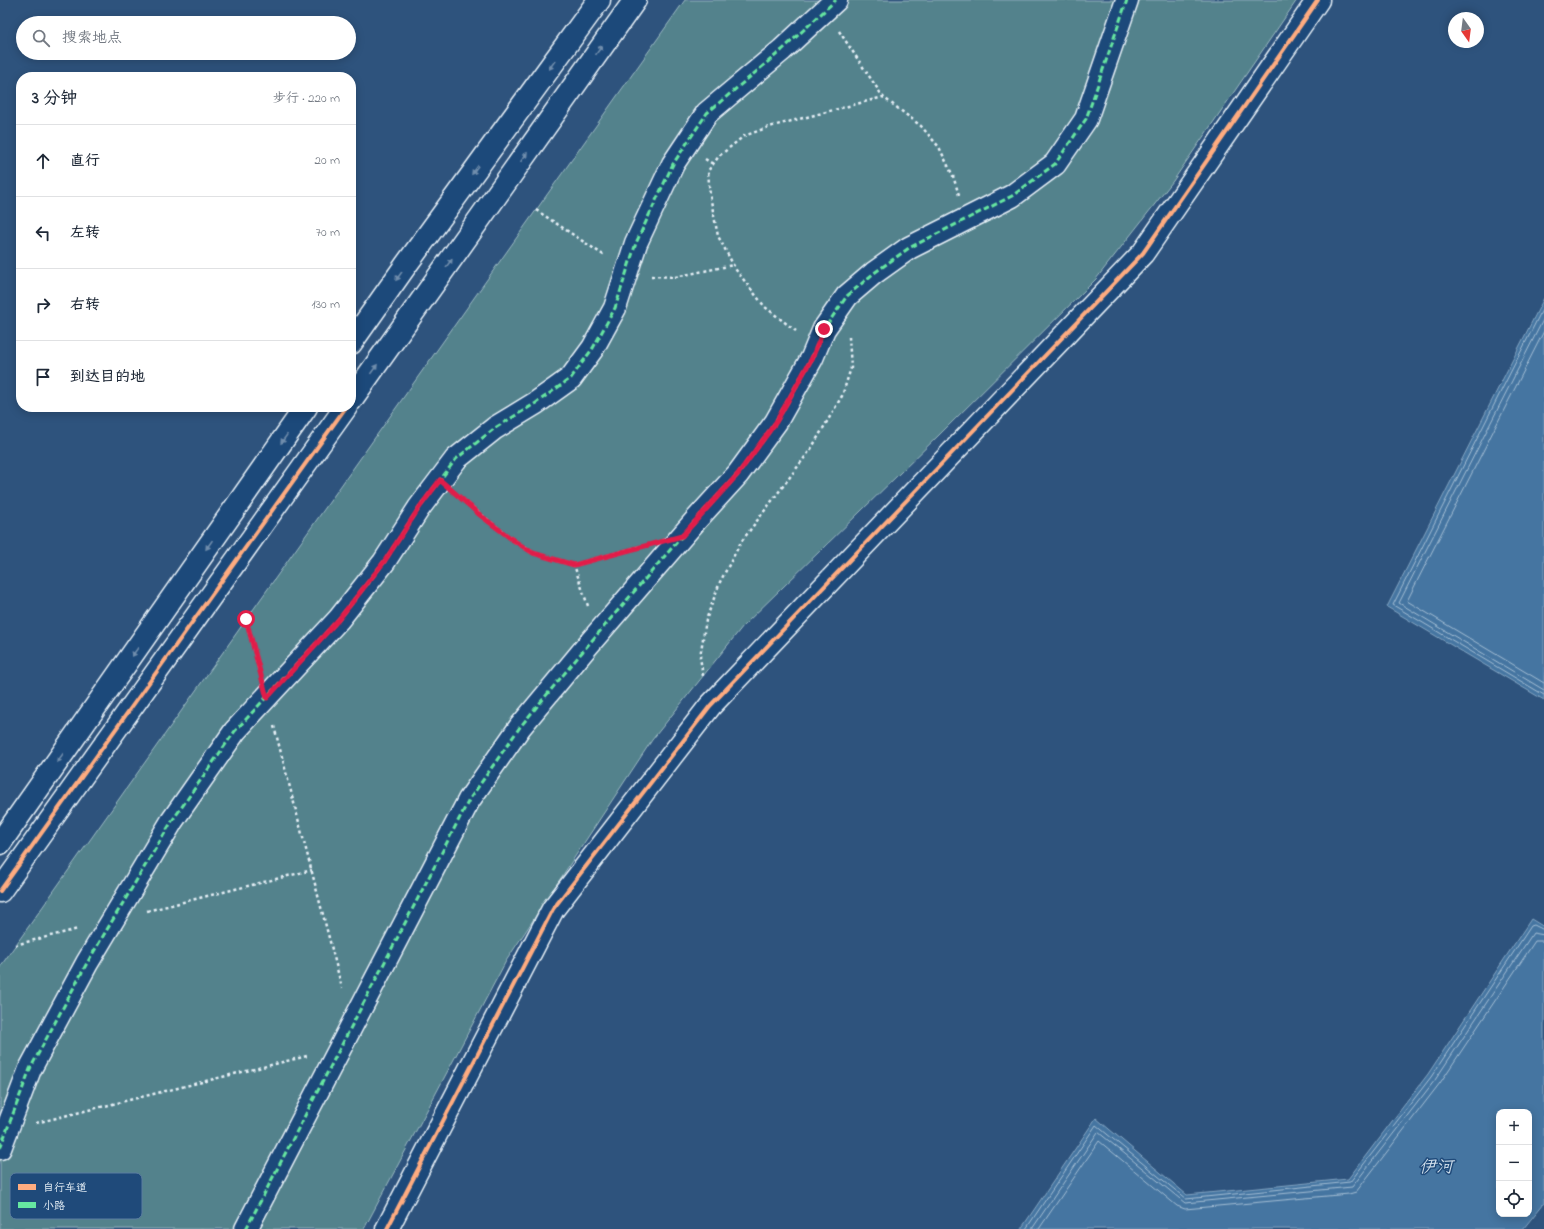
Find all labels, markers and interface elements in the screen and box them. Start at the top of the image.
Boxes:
north arrow [1448,12,1484,48]
search box [16,16,356,60]
icon: search [30,27,52,49]
text: 搜索地点 [62,27,122,49]
one-way arrow [595,45,603,56]
one-way arrow [547,60,556,71]
text: 3 分钟 [32,86,77,111]
text: 步行 · 220 m [273,89,340,108]
icon: ahead [32,150,54,172]
text: 直行 [70,150,100,172]
text: 20 m [315,151,340,170]
one-way arrow [520,151,528,162]
one-way arrow [471,165,479,176]
icon: left [32,222,54,244]
text: 左转 [70,222,100,244]
text: 70 m [316,223,340,242]
one-way arrow [445,258,453,268]
one-way arrow [395,270,403,281]
icon: right [32,294,54,316]
text: 右转 [70,294,100,316]
text: 130 m [312,295,340,314]
route end [815,320,833,338]
one-way arrow [370,363,378,374]
icon: arrive [32,366,54,388]
text: 到达目的地 [70,366,145,388]
one-way arrow [280,434,288,444]
one-way arrow [205,540,213,551]
route start [237,610,255,628]
one-way arrow [131,646,139,657]
one-way arrow [56,753,64,763]
map controls [1496,1109,1532,1217]
button: + [1496,1109,1532,1145]
button: − [1496,1145,1532,1181]
water label: 伊河 [1419,1155,1456,1180]
legend [10,1173,142,1219]
text: 自行车道 [43,1180,87,1196]
button: locate [1496,1181,1532,1217]
text: 小路 [43,1198,65,1214]

